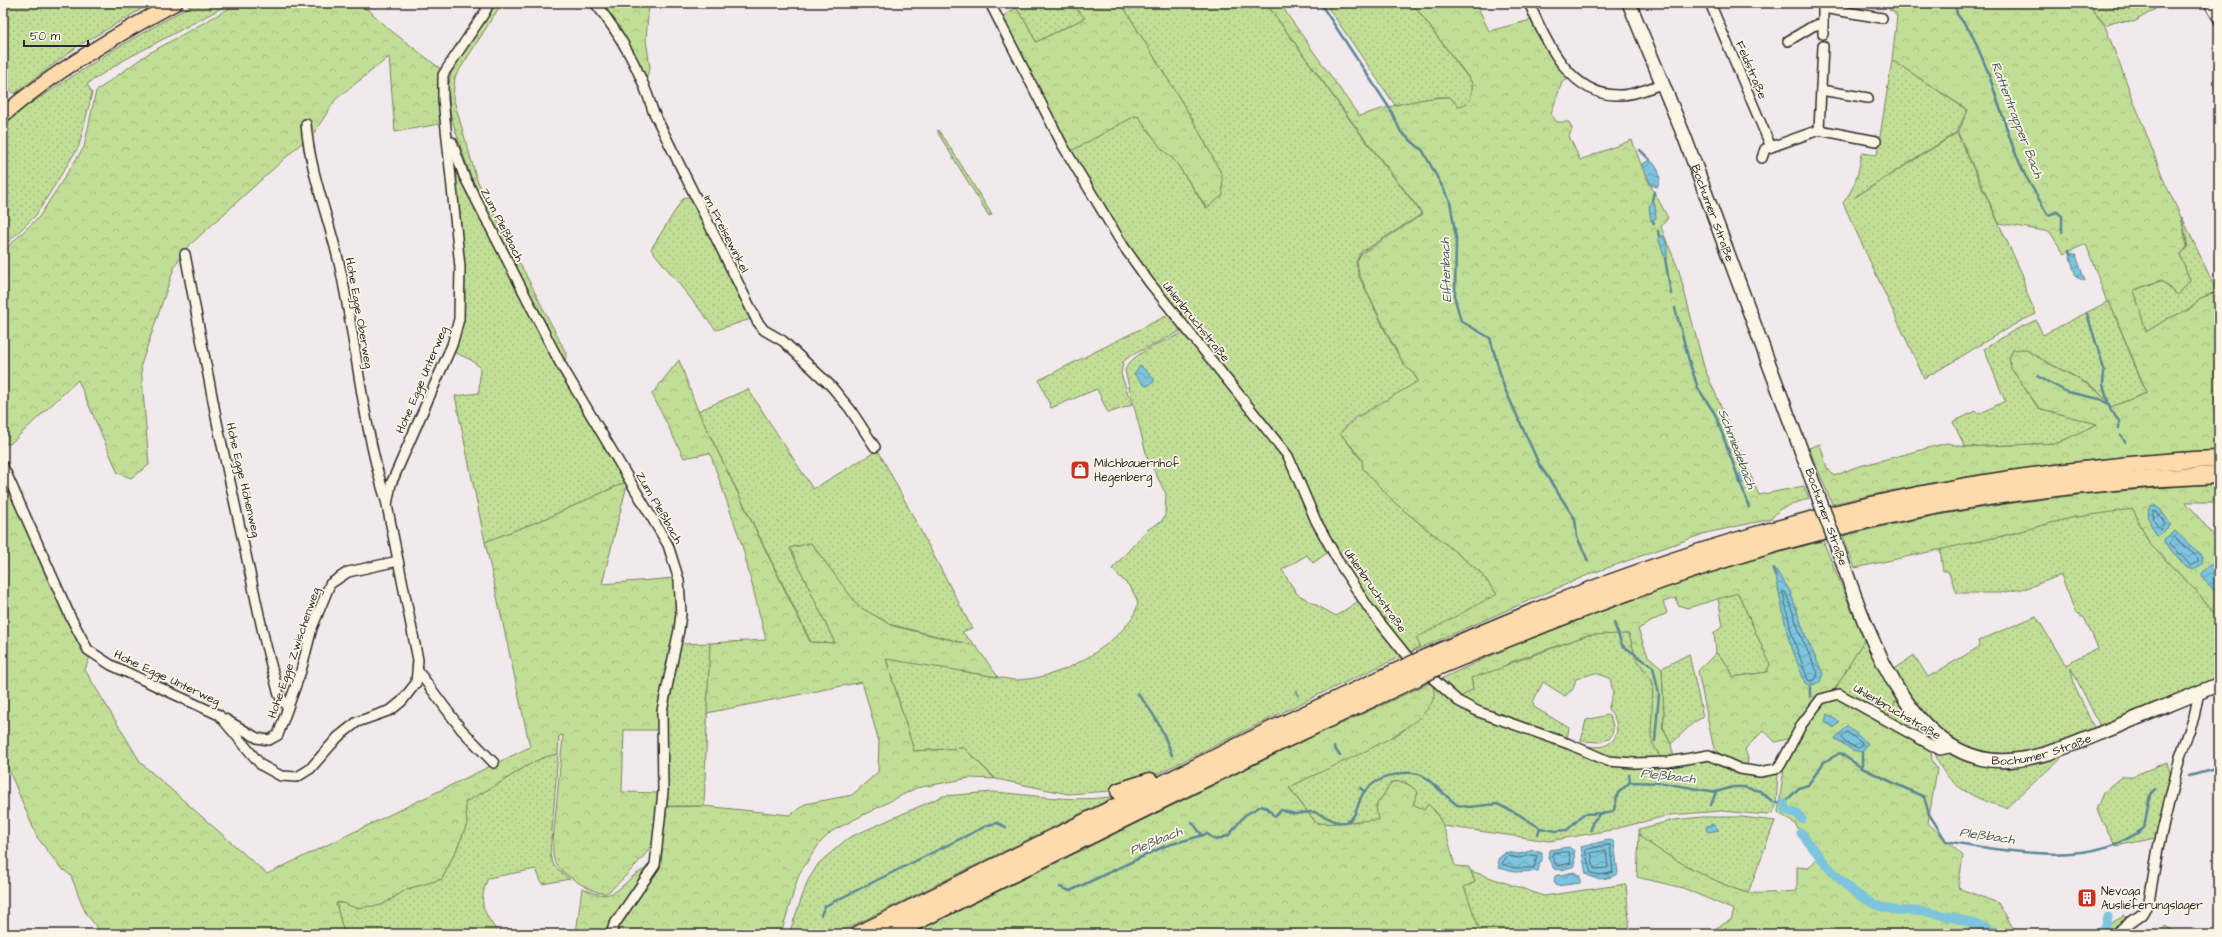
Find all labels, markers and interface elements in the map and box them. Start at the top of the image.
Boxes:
scale bar [24,22,88,48]
text: 50 m [30,28,61,45]
street label: Feldstraße [1731,38,1771,102]
water label: Rattentrapper Bach [1986,59,2048,181]
street label: Bochumer Straße [1687,162,1739,264]
street label: Zum Pleßbach [476,185,528,265]
street label: Im Freisewinkel [699,192,753,276]
water label: Elftenbach [1436,237,1456,303]
street label: Hohe Egge Oberweg [340,256,377,370]
street label: Uhlenbruchstraße [1158,278,1234,366]
street label: Hohe Egge Unterweg [392,324,453,437]
water label: Schmiedebach [1713,406,1761,492]
street label: Hohe Egge Höhenweg [221,421,264,539]
place label: Milchbauernhof Hegenberg [1094,455,1180,487]
shop icon: Milchbauernhof Hegenberg [1069,459,1091,481]
street label: Bochumer Straße [1800,466,1852,569]
street label: Zum Pleßbach [631,469,687,547]
street label: Uhlenbruchstraße [1340,546,1411,637]
street label: Hohe Egge Zwischenweg [264,585,325,721]
street label: Hohe Egge Unterweg [111,646,223,711]
street label: Uhlenbruchstraße [1850,680,1944,744]
street label: Bochumer Straße [1991,729,2094,769]
water label: Pleßbach [1640,764,1697,788]
water label: Pleßbach [1127,822,1185,860]
water label: Pleßbach [1958,823,2016,849]
place label: Nevoga Auslieferungslager [2101,883,2203,915]
building icon: Nevoga Auslieferungslager [2076,887,2098,909]

